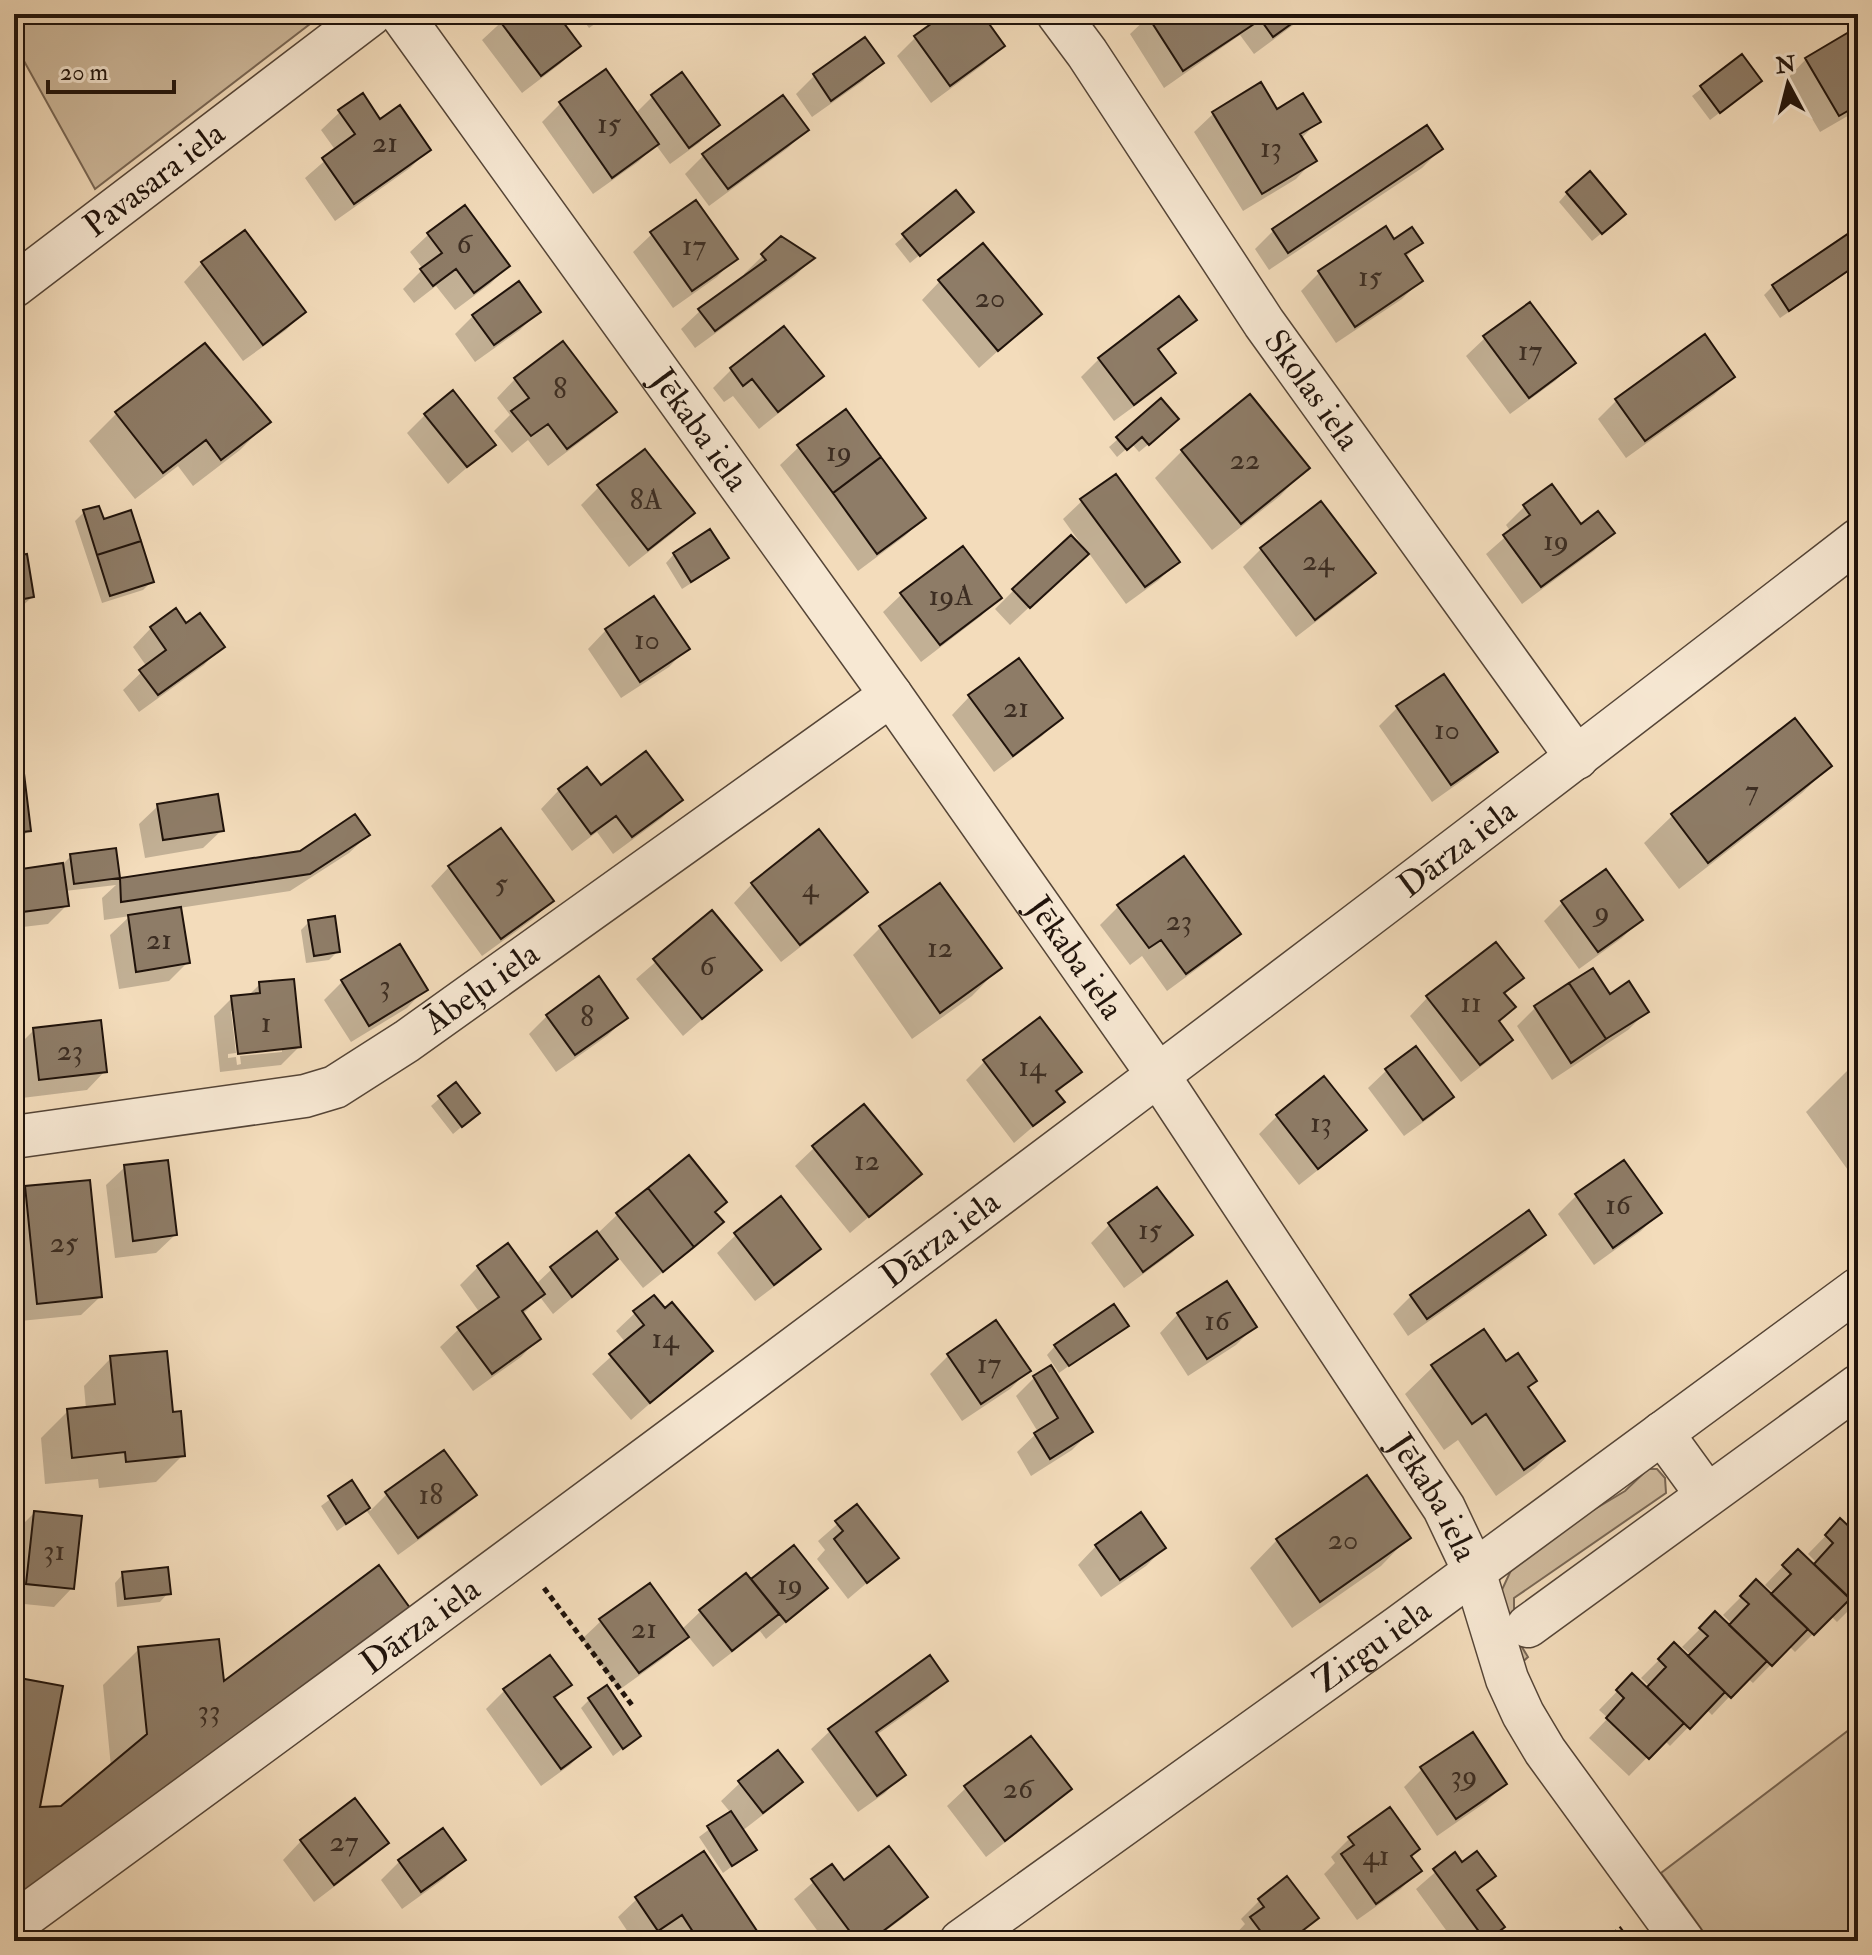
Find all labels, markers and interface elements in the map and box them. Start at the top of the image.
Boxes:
scale bar [48,44,174,94]
north arrow [1748,44,1828,124]
text: N [1773,50,1797,80]
text: 20 m [60,57,109,88]
house number: 15 [597,105,622,142]
street label: Pavasara iela [75,111,234,247]
house number: 21 [372,124,398,161]
house number: 13 [1260,129,1282,166]
house number: 6 [456,225,473,262]
house number: 17 [682,227,706,264]
house number: 15 [1358,258,1383,295]
house number: 20 [975,279,1005,316]
street label: Skolas iela [1254,321,1371,459]
house number: 17 [1518,332,1542,369]
street label: Jēkaba iela [641,359,759,500]
house number: 8 [553,370,567,407]
house number: 19 [826,433,852,470]
house number: 22 [1230,441,1260,478]
house number: 8A [629,481,663,518]
house number: 19 [1543,522,1569,559]
house number: 24 [1302,542,1336,579]
house number: 19A [928,577,974,614]
house number: 10 [634,621,660,658]
house number: 21 [1003,689,1029,726]
house number: 10 [1434,711,1460,748]
house number: 7 [1745,772,1759,809]
street label: Dārza iela [1389,789,1526,907]
house number: 5 [494,865,508,902]
house number: 4 [802,869,820,906]
street label: Jēkaba iela [1017,887,1134,1029]
house number: 9 [1592,893,1610,930]
house number: 23 [1166,902,1192,939]
house number: 21 [146,921,172,958]
house number: 12 [927,929,953,966]
street label: Ābeļu iela [414,931,548,1044]
house number: 6 [699,947,716,984]
house number: 3 [379,967,391,1004]
house number: 11 [1460,984,1482,1021]
house number: 8 [580,998,594,1035]
house number: 1 [261,1004,271,1041]
house number: 23 [57,1032,83,1069]
house number: 14 [1019,1048,1047,1085]
house number: 13 [1310,1104,1332,1141]
house number: 12 [854,1142,880,1179]
street label: Dārza iela [872,1180,1009,1297]
house number: 16 [1605,1186,1633,1223]
house number: 15 [1138,1211,1163,1248]
house number: 25 [50,1224,79,1261]
house number: 16 [1204,1302,1232,1339]
house number: 14 [652,1320,680,1357]
house number: 17 [977,1345,1001,1382]
street label: Jēkaba iela [1379,1425,1488,1569]
house number: 18 [419,1476,443,1513]
house number: 20 [1328,1521,1358,1558]
house number: 31 [43,1532,65,1569]
house number: 19 [777,1566,803,1603]
street label: Dārza iela [352,1567,489,1684]
street label: Zirgu iela [1305,1589,1440,1703]
house number: 21 [631,1610,657,1647]
house number: 33 [197,1692,221,1729]
house number: 39 [1451,1757,1477,1794]
house number: 26 [1003,1770,1035,1807]
house number: 27 [330,1823,359,1860]
house number: 41 [1363,1837,1389,1874]

